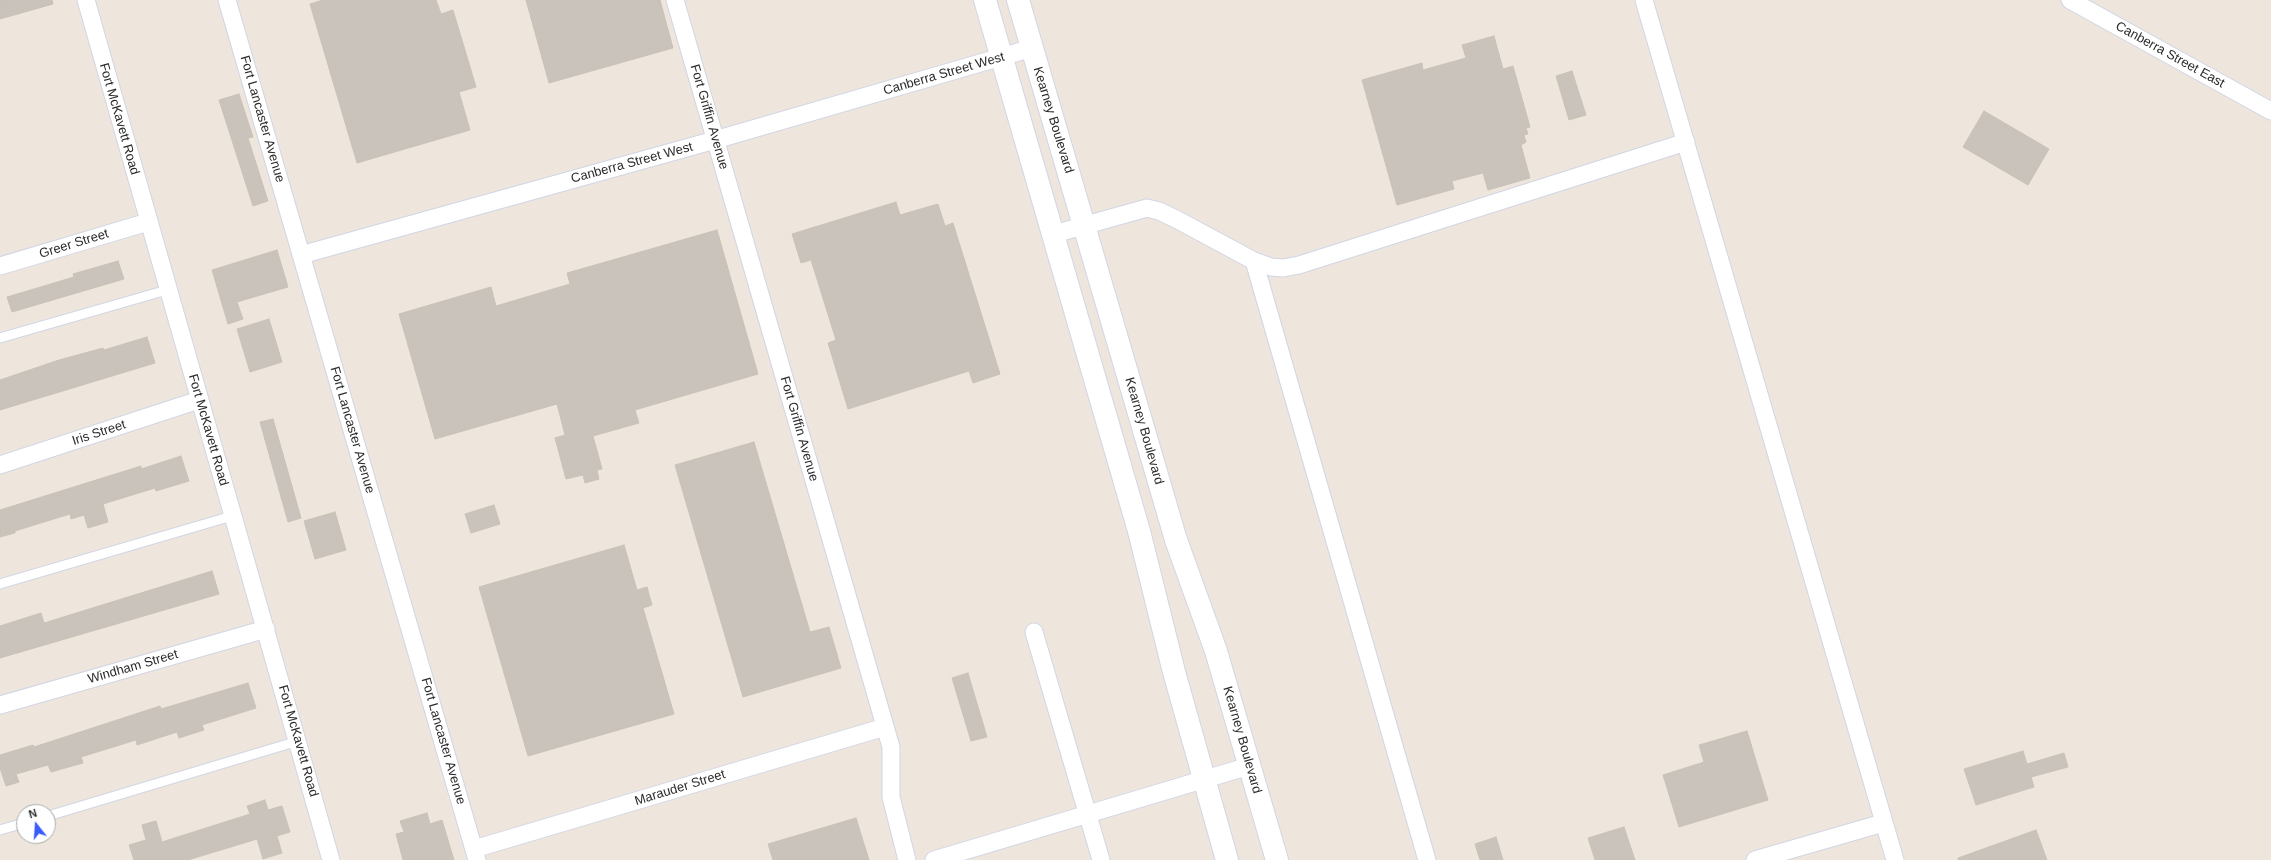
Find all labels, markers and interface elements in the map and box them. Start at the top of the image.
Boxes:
street label: Canberra Street East [2113,19,2227,91]
street label: Canberra Street West [882,49,1006,99]
street label: Fort Lancaster Avenue [236,54,288,184]
street label: Fort McKavett Road [96,61,142,177]
street label: Fort Griffin Avenue [687,63,731,171]
street label: Kearney Boulevard [1029,65,1077,175]
street label: Canberra Street West [569,139,695,187]
street label: Greer Street [38,226,110,262]
street label: Fort Lancaster Avenue [326,365,378,495]
street label: Fort McKavett Road [185,372,231,488]
street label: Fort Griffin Avenue [777,375,821,483]
street label: Kearney Boulevard [1121,376,1167,486]
street label: Iris Street [70,417,128,449]
street label: Windham Street [86,647,180,687]
street label: Fort Lancaster Avenue [417,676,469,806]
street label: Fort McKavett Road [275,683,321,799]
street label: Kearney Boulevard [1219,685,1265,795]
street label: Marauder Street [633,767,727,809]
north arrow [16,804,56,844]
text: N [27,807,38,820]

